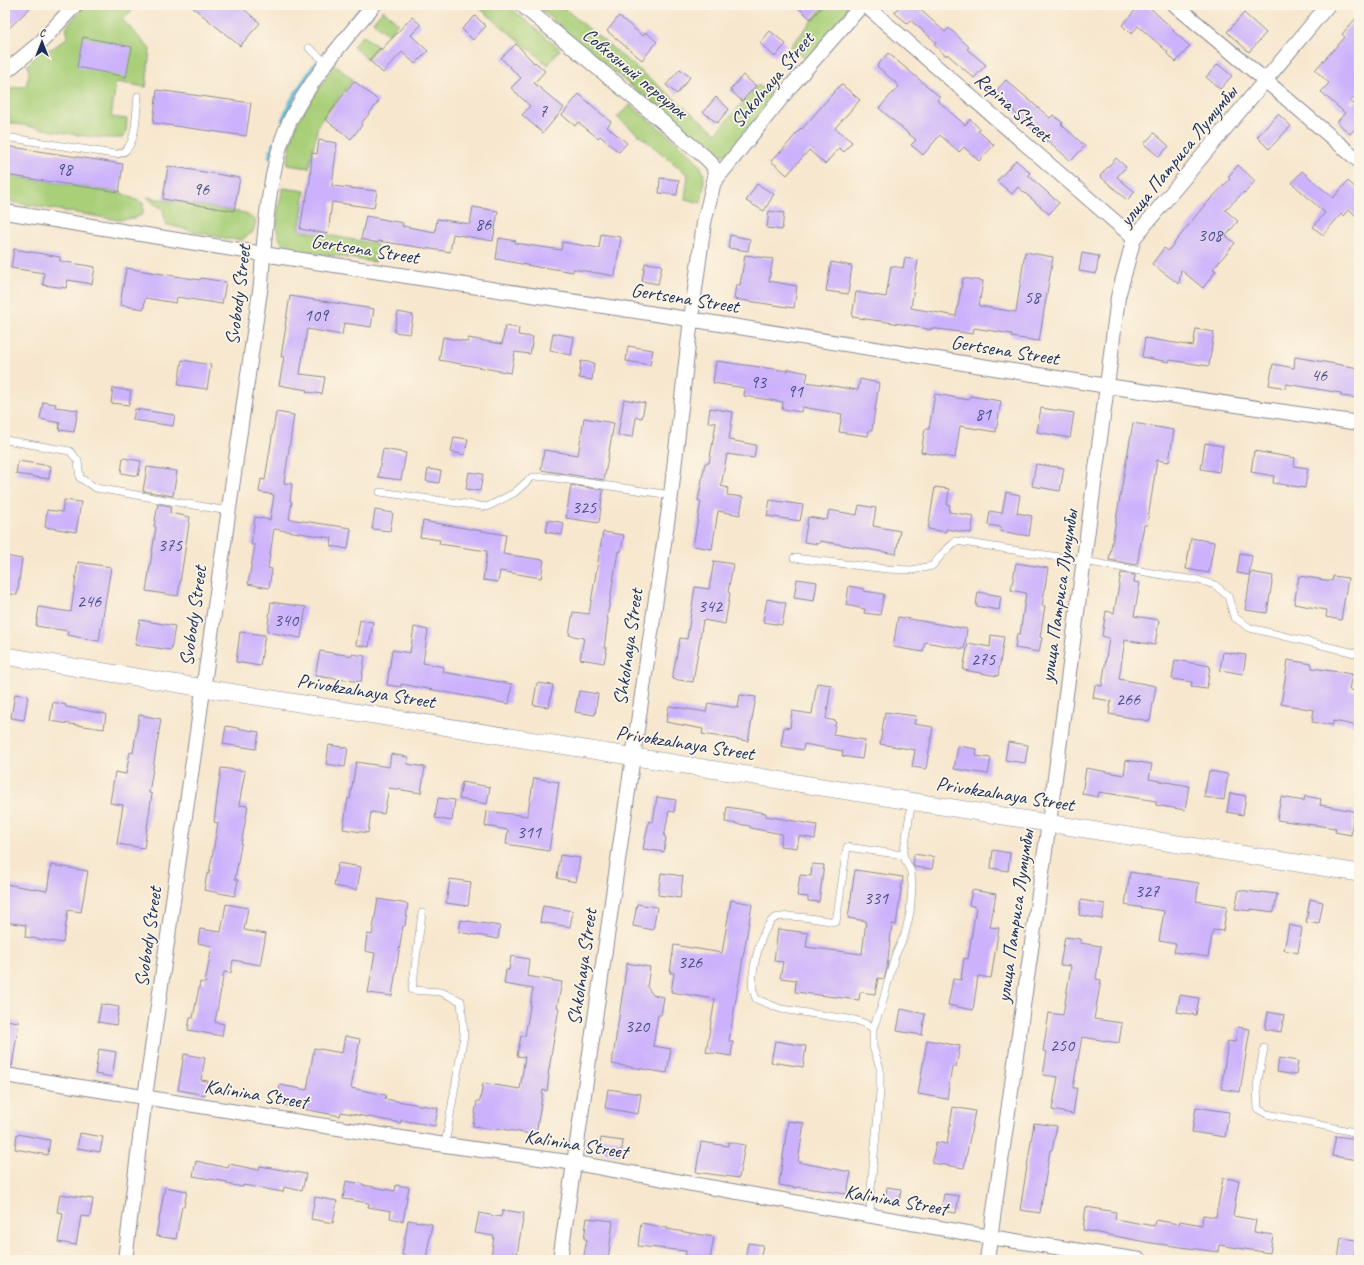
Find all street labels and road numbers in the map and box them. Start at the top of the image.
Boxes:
street label: Совхозный переулок [577,22,694,125]
street label: Shkolnaya Street [725,25,821,133]
street label: Repina Street [969,67,1058,149]
street label: улица Патриса Лумумбы [1113,79,1243,232]
street label: Gertsena Street [309,228,423,270]
street label: Svobody Street [219,241,257,347]
street label: Gertsena Street [629,277,743,319]
street label: Gertsena Street [949,329,1063,371]
street label: улица Патриса Лумумбы [1034,507,1084,685]
street label: Svobody Street [174,562,213,668]
street label: Shkolnaya Street [607,585,649,707]
street label: Privokzalnaya Street [295,668,439,715]
street label: Privokzalnaya Street [614,720,758,767]
street label: Privokzalnaya Street [934,771,1078,818]
street label: улица Патриса Лумумбы [990,827,1040,1005]
street label: Svobody Street [129,883,168,989]
street label: Shkolnaya Street [561,905,603,1027]
street label: Kalinina Street [203,1074,313,1115]
street label: Kalinina Street [523,1124,633,1165]
street label: Kalinina Street [843,1179,953,1222]

